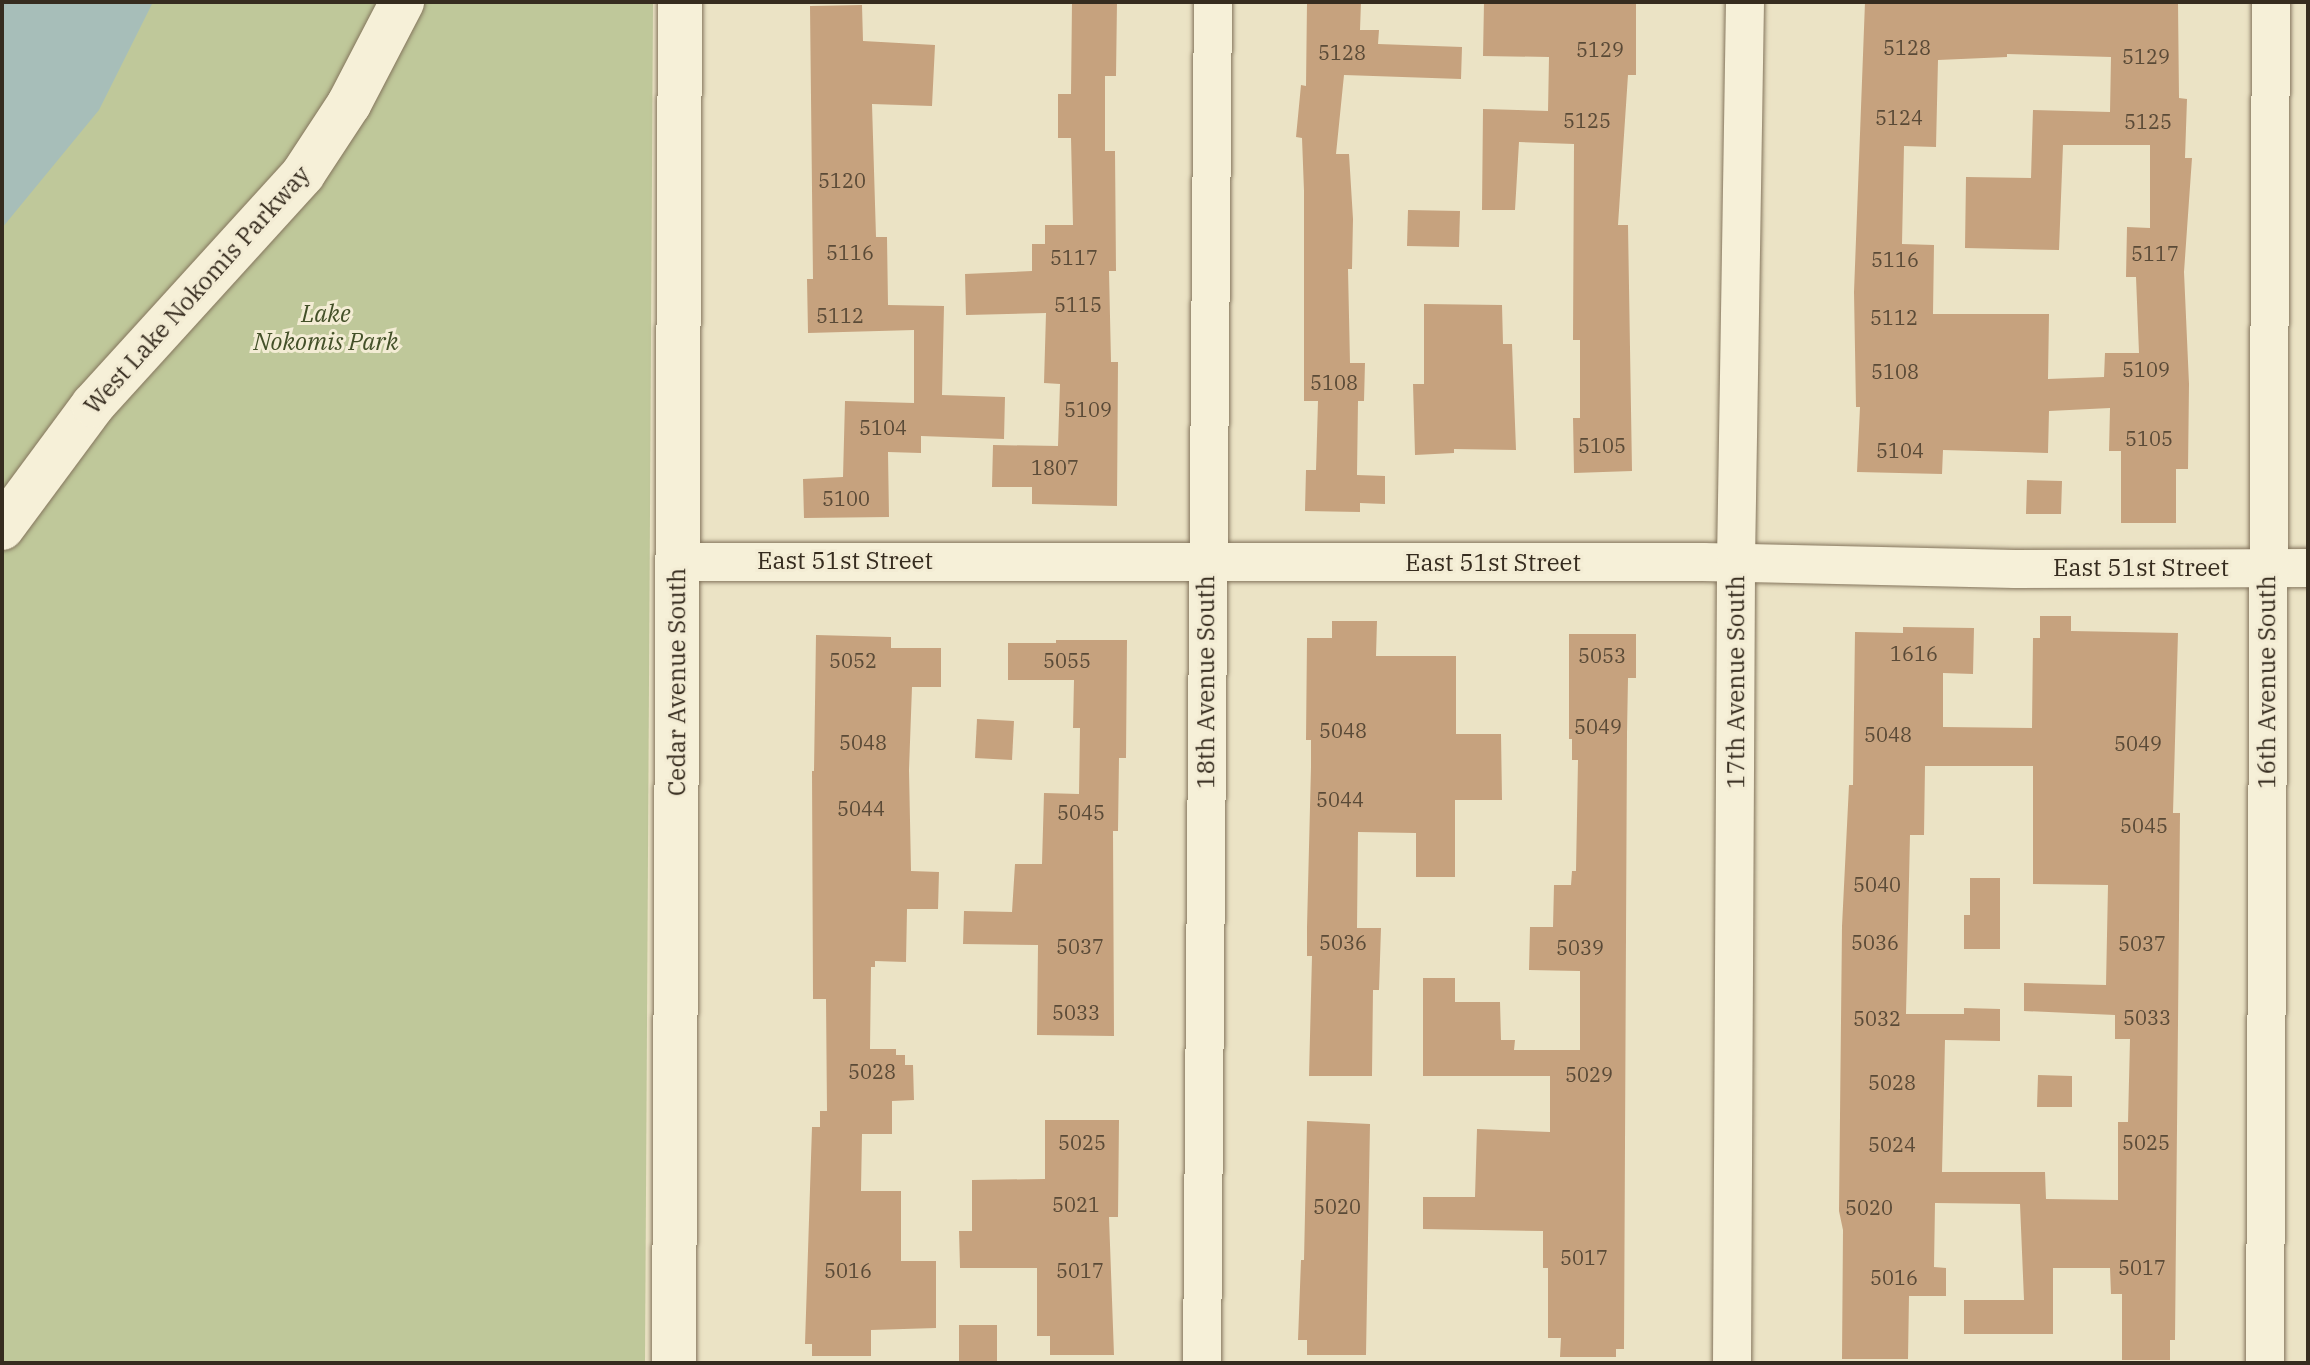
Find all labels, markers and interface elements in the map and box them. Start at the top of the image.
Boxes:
house number: 5128 [1883,35,1931,59]
house number: 5129 [1576,37,1624,61]
house number: 5128 [1318,40,1366,64]
house number: 5129 [2122,44,2170,68]
house number: 5124 [1875,105,1923,129]
house number: 5125 [1563,108,1611,132]
house number: 5125 [2124,109,2172,133]
street label: West Lake Nokomis Parkway [78,160,316,420]
house number: 5120 [818,168,866,192]
house number: 5116 [826,240,874,264]
house number: 5117 [2131,241,2179,265]
house number: 5117 [1050,245,1098,269]
house number: 5116 [1871,247,1919,271]
house number: 5115 [1054,292,1102,316]
park label: Lake Nokomis Park [254,300,398,356]
house number: 5112 [816,303,864,327]
house number: 5112 [1870,305,1918,329]
house number: 5109 [2122,357,2170,381]
house number: 5108 [1871,359,1919,383]
house number: 5108 [1310,370,1358,394]
house number: 5109 [1064,397,1112,421]
house number: 5104 [859,415,907,439]
house number: 5105 [2125,426,2173,450]
house number: 5105 [1578,433,1626,457]
house number: 5104 [1876,438,1924,462]
house number: 1807 [1031,455,1079,479]
house number: 5100 [822,486,870,510]
street label: East 51st Street [757,547,933,575]
street label: East 51st Street [1405,549,1581,577]
street label: East 51st Street [2053,554,2229,582]
street label: Cedar Avenue South [663,568,691,796]
street label: 18th Avenue South [1192,575,1220,789]
street label: 17th Avenue South [1722,575,1750,789]
street label: 16th Avenue South [2253,575,2281,789]
house number: 1616 [1890,641,1938,665]
house number: 5053 [1578,643,1626,667]
house number: 5052 [829,648,877,672]
house number: 5055 [1043,648,1091,672]
house number: 5049 [1574,714,1622,738]
house number: 5048 [1319,718,1367,742]
house number: 5048 [1864,722,1912,746]
house number: 5048 [839,730,887,754]
house number: 5049 [2114,731,2162,755]
house number: 5044 [1316,787,1364,811]
house number: 5044 [837,796,885,820]
house number: 5045 [1057,800,1105,824]
house number: 5045 [2120,813,2168,837]
house number: 5040 [1853,872,1901,896]
house number: 5036 [1319,930,1367,954]
house number: 5036 [1851,930,1899,954]
house number: 5037 [2118,931,2166,955]
house number: 5037 [1056,934,1104,958]
house number: 5039 [1556,935,1604,959]
house number: 5033 [1052,1000,1100,1024]
house number: 5033 [2123,1005,2171,1029]
house number: 5032 [1853,1006,1901,1030]
house number: 5028 [848,1059,896,1083]
house number: 5029 [1565,1062,1613,1086]
house number: 5028 [1868,1070,1916,1094]
house number: 5025 [1058,1130,1106,1154]
house number: 5025 [2122,1130,2170,1154]
house number: 5024 [1868,1132,1916,1156]
house number: 5021 [1052,1192,1100,1216]
house number: 5020 [1313,1194,1361,1218]
house number: 5020 [1845,1195,1893,1219]
house number: 5017 [1560,1245,1608,1269]
house number: 5017 [2118,1255,2166,1279]
house number: 5016 [824,1258,872,1282]
house number: 5017 [1056,1258,1104,1282]
house number: 5016 [1870,1265,1918,1289]

